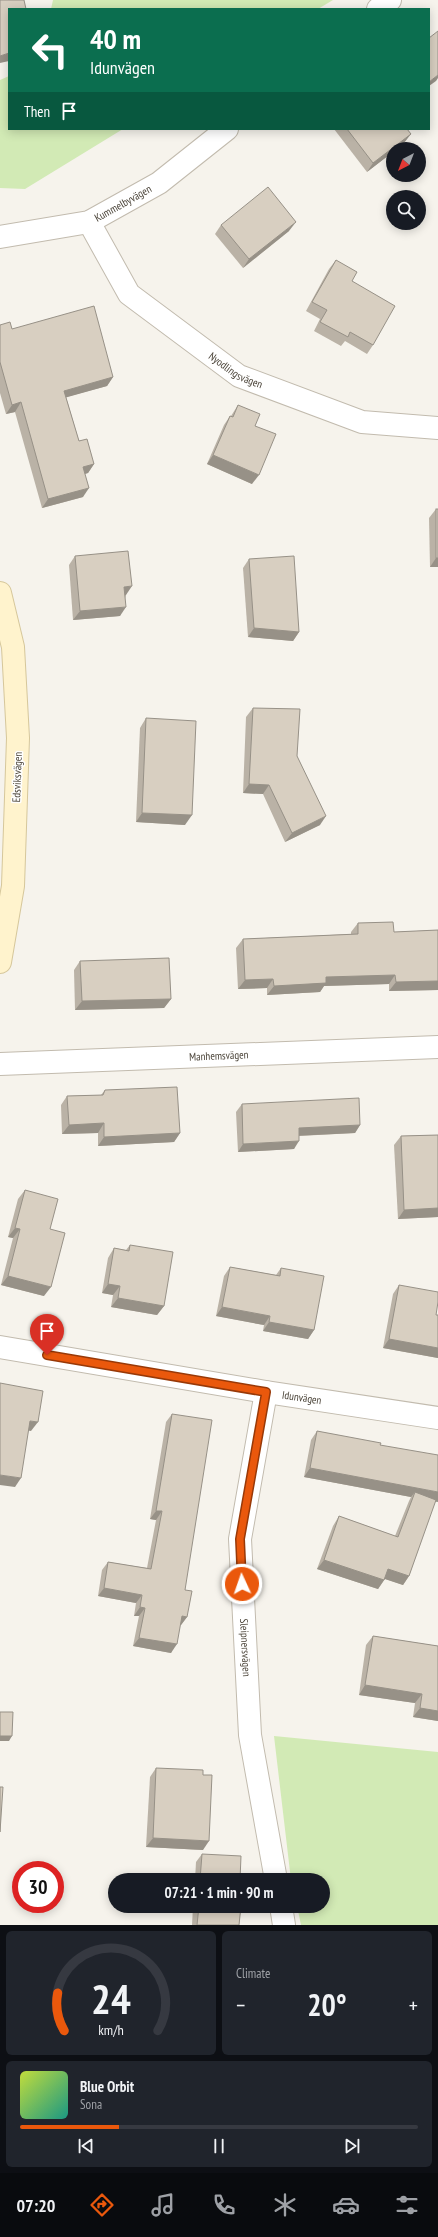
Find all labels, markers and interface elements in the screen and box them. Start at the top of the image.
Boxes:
text: 40 m [90,20,141,57]
icon: left [24,24,76,76]
text: Idunvägen [90,56,155,79]
icon: arrive [58,100,80,122]
text: Then [24,102,50,121]
north arrow [386,142,426,182]
map controls [386,142,426,230]
street label: Kummelbyvägen [92,182,154,225]
button: search [386,190,426,230]
street label: Nyodlingsvägen [206,349,265,391]
street label: Edsviksvägen [9,751,25,803]
street label: Manhemsvägen [189,1047,249,1064]
pin [30,1314,64,1355]
icon: arrive [36,1320,58,1342]
street label: Idunvägen [281,1388,323,1407]
position arrow [221,1563,263,1605]
street label: Sleipnersvägen [237,1618,254,1677]
speed limit sign: 30 [12,1861,64,1913]
text: 07:21 · 1 min · 90 m [165,1883,273,1902]
text: Climate [236,1965,270,1982]
text: 24 [91,1972,131,2025]
text: 20° [307,1985,347,2024]
text: − [236,1991,245,2019]
text: + [409,1991,418,2019]
text: km/h [98,2020,124,2039]
text: Blue Orbit [80,2077,134,2096]
text: Sona [80,2096,102,2113]
icon: previous [75,2135,97,2157]
icon: pause [208,2135,230,2157]
icon: next [341,2135,363,2157]
icon: directions [88,2191,116,2219]
icon: music [149,2191,177,2219]
icon: phone [210,2191,238,2219]
icon: climate [271,2191,299,2219]
icon: car [332,2191,360,2219]
icon: filters [393,2191,421,2219]
text: 07:20 [17,2194,55,2217]

